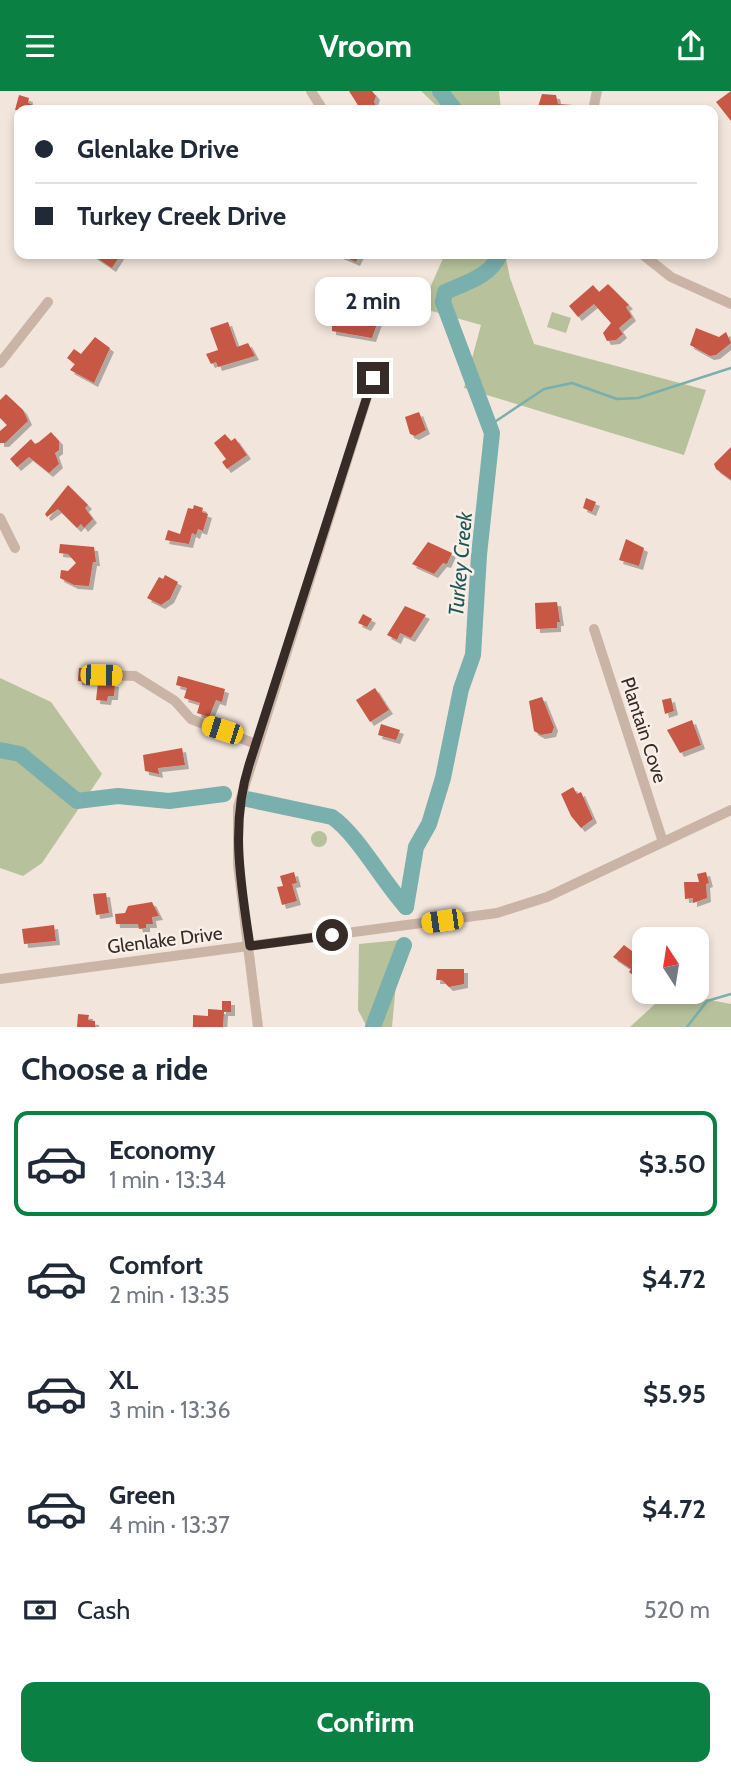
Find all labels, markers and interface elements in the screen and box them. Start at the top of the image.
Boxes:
text: Vroom [319,26,412,65]
icon: menu [21,27,59,65]
icon: share [672,27,710,65]
text: Glenlake Drive [77,133,239,165]
text: Turkey Creek Drive [77,200,286,232]
callout: 2 min [315,277,431,325]
text: 2 min [345,287,401,315]
route end [357,362,389,394]
water label: Turkey Creek [443,510,477,617]
car [80,664,123,686]
street label: Plantain Cove [616,674,672,786]
car [199,714,246,746]
car [420,908,465,934]
route start [316,919,348,951]
street label: Glenlake Drive [106,922,224,958]
north arrow [632,927,709,1005]
map controls [632,927,709,1004]
text: Choose a ride [21,1049,208,1088]
icon: car [25,1132,88,1195]
text: Economy [109,1134,215,1166]
text: $3.50 [639,1148,706,1180]
text: 1 min · 13:34 [109,1166,226,1194]
icon: car [25,1247,88,1310]
text: Comfort [109,1249,203,1281]
text: $4.72 [642,1263,706,1295]
text: 2 min · 13:35 [109,1281,230,1309]
icon: car [25,1362,88,1425]
text: XL [109,1364,138,1396]
text: $5.95 [643,1378,706,1410]
text: 3 min · 13:36 [109,1396,231,1424]
icon: car [25,1477,88,1540]
text: Green [109,1479,176,1511]
text: $4.72 [642,1493,706,1525]
text: 4 min · 13:37 [109,1511,230,1539]
icon: cash [21,1591,59,1629]
text: Cash [77,1594,130,1626]
text: 520 m [644,1596,710,1624]
button: Confirm [21,1682,710,1762]

